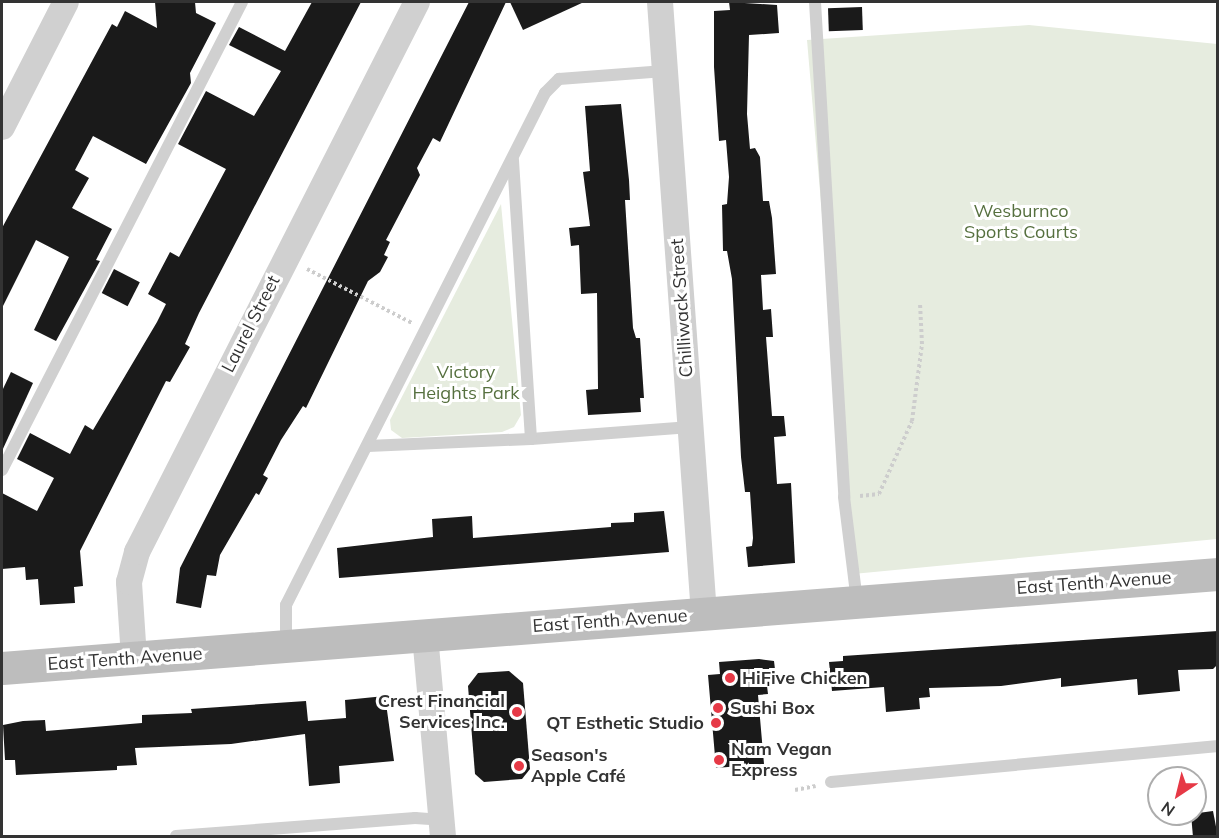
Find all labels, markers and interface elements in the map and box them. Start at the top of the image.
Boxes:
park label: Wesburnco Sports Courts [964,201,1078,244]
street label: Chilliwack Street [666,238,698,378]
street label: Laurel Street [217,272,285,376]
park label: Victory Heights Park [412,362,520,404]
street label: East Tenth Avenue [1016,567,1172,599]
street label: East Tenth Avenue [532,605,688,637]
street label: East Tenth Avenue [47,643,203,675]
place label: HiFive Chicken [742,667,867,689]
marker: HiFive Chicken [723,671,737,685]
place label: Crest Financial Services Inc. [378,691,505,734]
place label: Sushi Box [730,697,815,719]
marker: Sushi Box [711,701,725,715]
marker: Crest Financial Services Inc. [510,705,524,719]
place label: QT Esthetic Studio [546,712,704,734]
marker: QT Esthetic Studio [709,716,723,730]
place label: Nam Vegan Express [731,739,832,782]
place label: Season's Apple Café [531,745,626,788]
marker: Nam Vegan Express [712,753,726,767]
marker: Season's Apple Café [512,759,526,773]
north arrow [1147,766,1207,826]
text: N [1157,797,1179,821]

